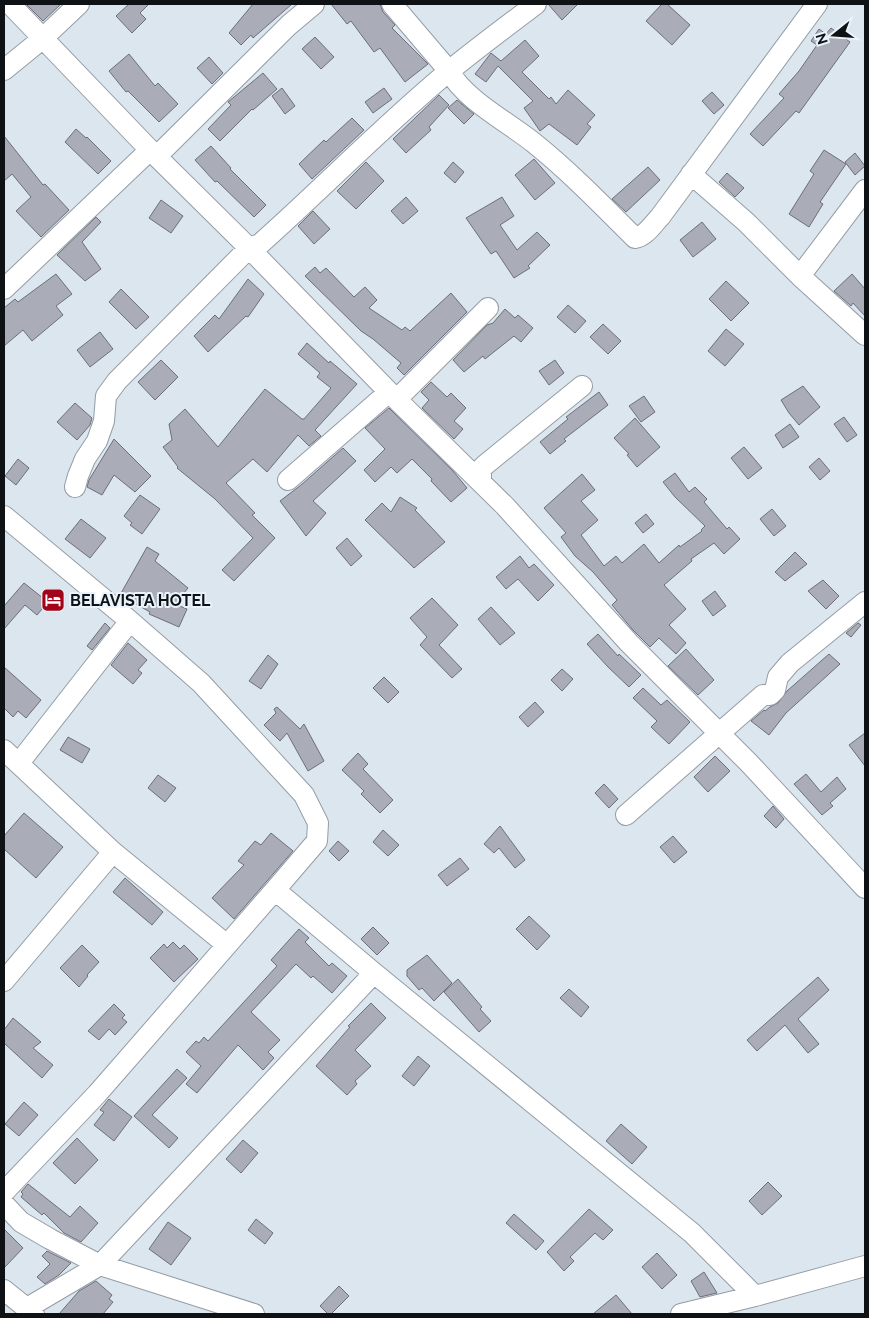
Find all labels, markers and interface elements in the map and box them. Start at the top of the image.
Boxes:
north arrow [809,10,859,60]
text: N [812,31,831,46]
hotel icon: BELAVISTA HOTEL [40,587,66,613]
place label: BELAVISTA HOTEL [70,591,211,610]

